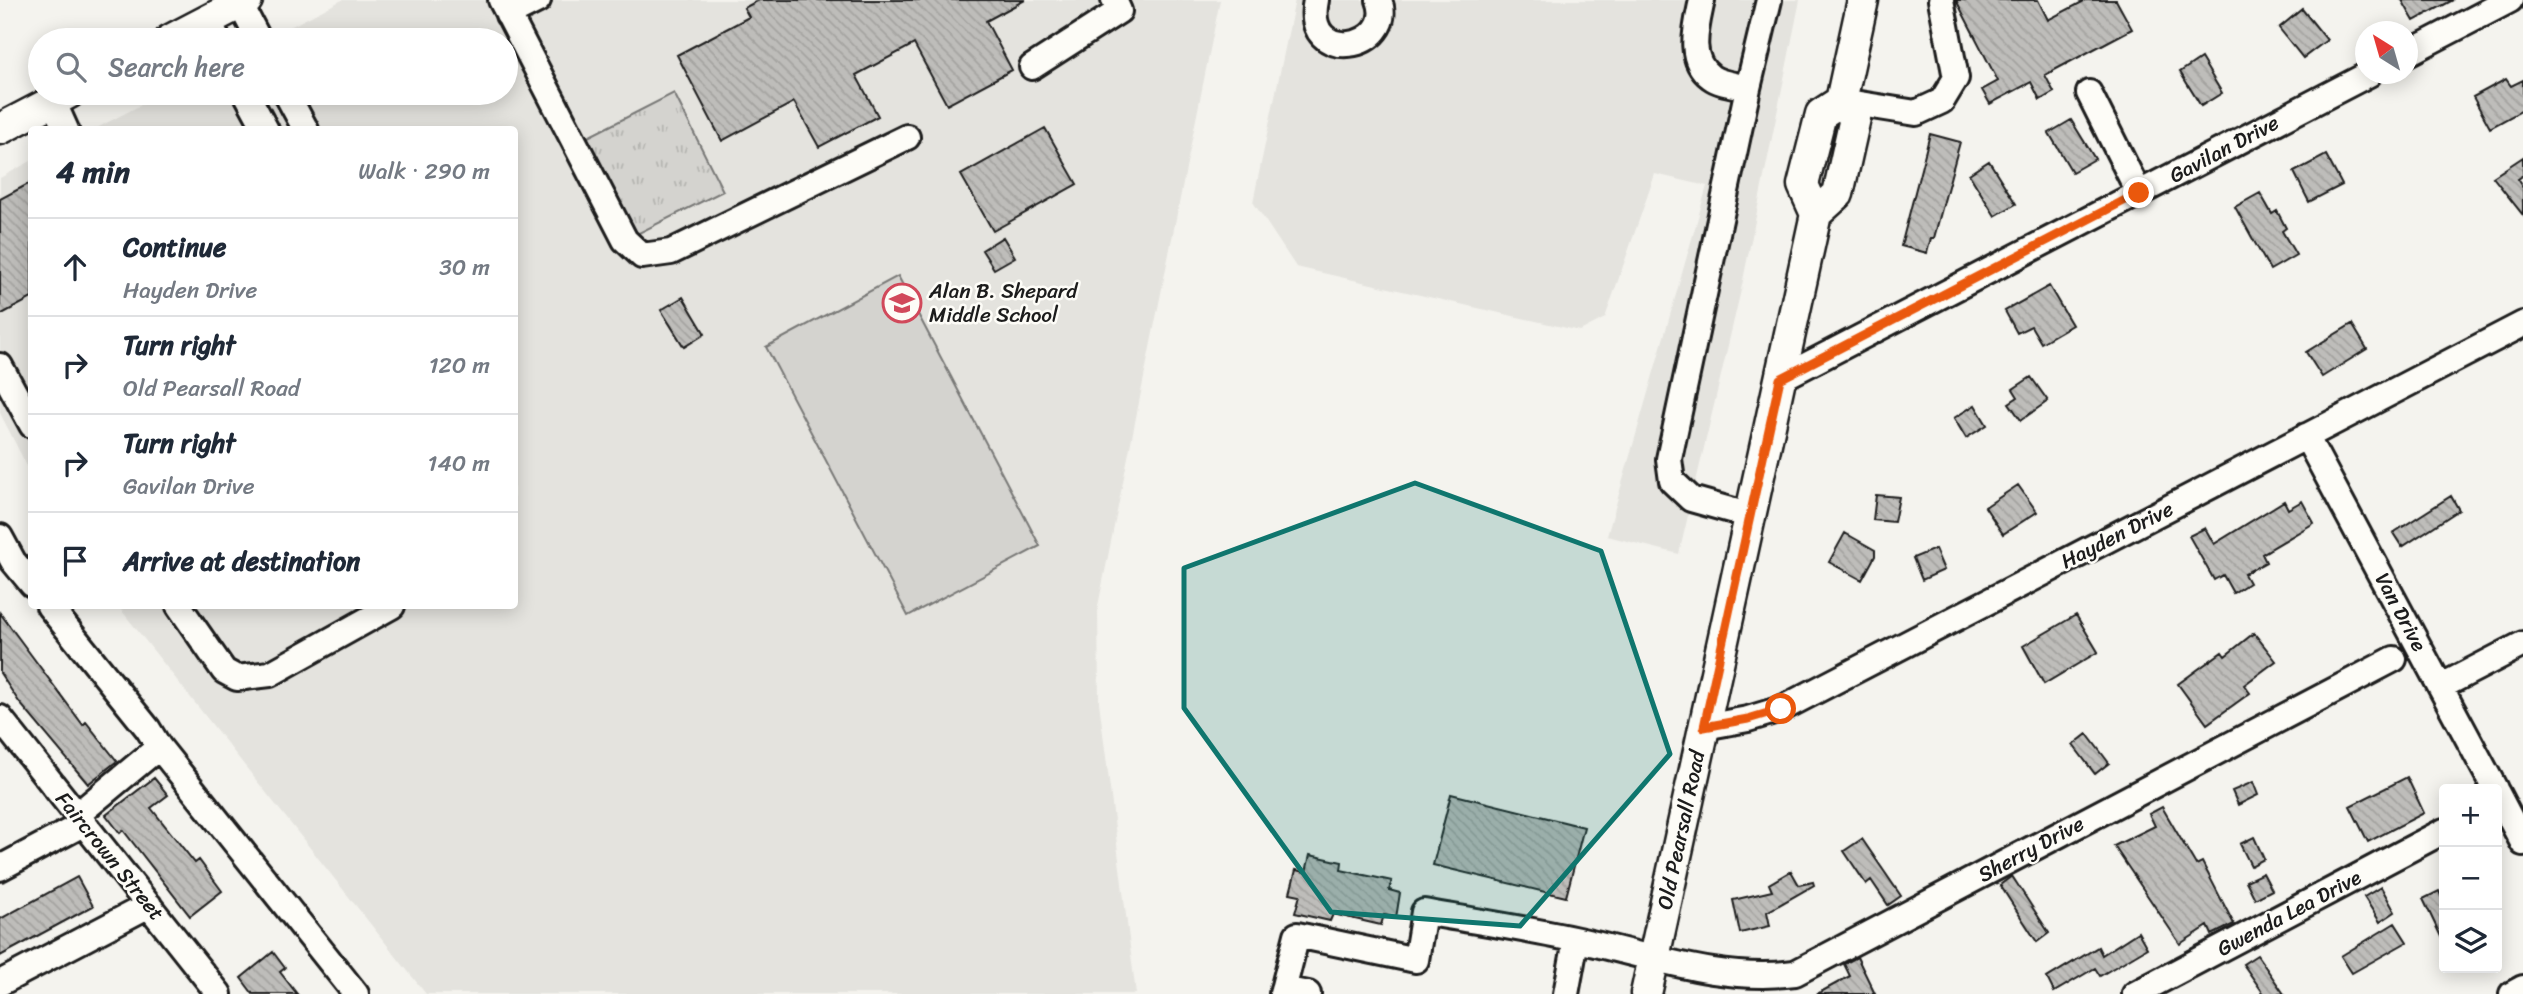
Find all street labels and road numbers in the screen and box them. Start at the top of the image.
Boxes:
street label: Gavilan Drive [2162,104,2286,194]
street label: Hayden Drive [2054,490,2180,580]
street label: Van Drive [2364,565,2438,659]
street label: Old Pearsall Road [1646,745,1717,913]
street label: Faircrown Street [45,783,175,929]
street label: Sherry Drive [1971,805,2091,893]
street label: Gwenda Lea Drive [2210,859,2368,967]

